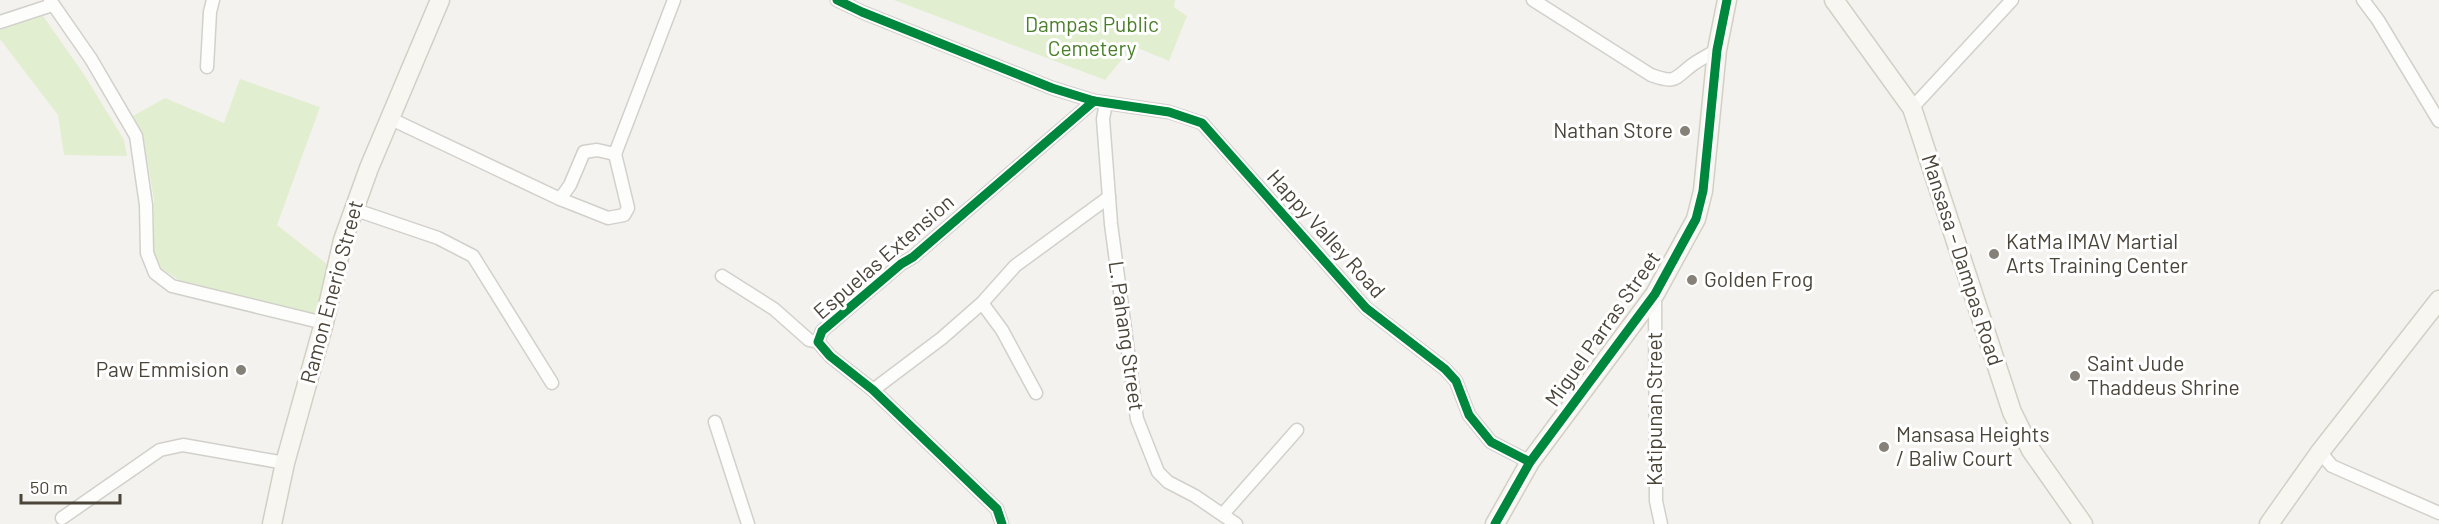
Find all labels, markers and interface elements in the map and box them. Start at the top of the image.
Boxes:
park label: Dampas Public Cemetery [1025,11,1159,60]
place label: Nathan Store [1553,117,1673,142]
marker: Nathan Store [1678,124,1692,138]
street label: Mansasa – Dampas Road [1917,151,2009,368]
street label: Happy Valley Road [1263,164,1391,302]
street label: Espuelas Extension [808,188,958,324]
street label: Ramon Enerio Street [294,197,367,386]
place label: KatMa IMAV Martial Arts Training Center [2006,228,2188,277]
street label: Miguel Parras Street [1539,246,1665,411]
marker: KatMa IMAV Martial Arts Training Center [1987,247,2001,261]
street label: L. Pahang Street [1105,259,1150,412]
place label: Golden Frog [1704,266,1813,291]
marker: Golden Frog [1685,273,1699,287]
street label: Katipunan Street [1641,332,1666,486]
place label: Saint Jude Thaddeus Shrine [2087,350,2240,399]
place label: Paw Emmision [96,356,229,381]
marker: Paw Emmision [234,363,248,377]
marker: Saint Jude Thaddeus Shrine [2068,369,2082,383]
place label: Mansasa Heights / Baliw Court [1896,421,2050,470]
marker: Mansasa Heights / Baliw Court [1877,440,1891,454]
scale bar [21,467,120,505]
text: 50 m [30,476,68,498]

